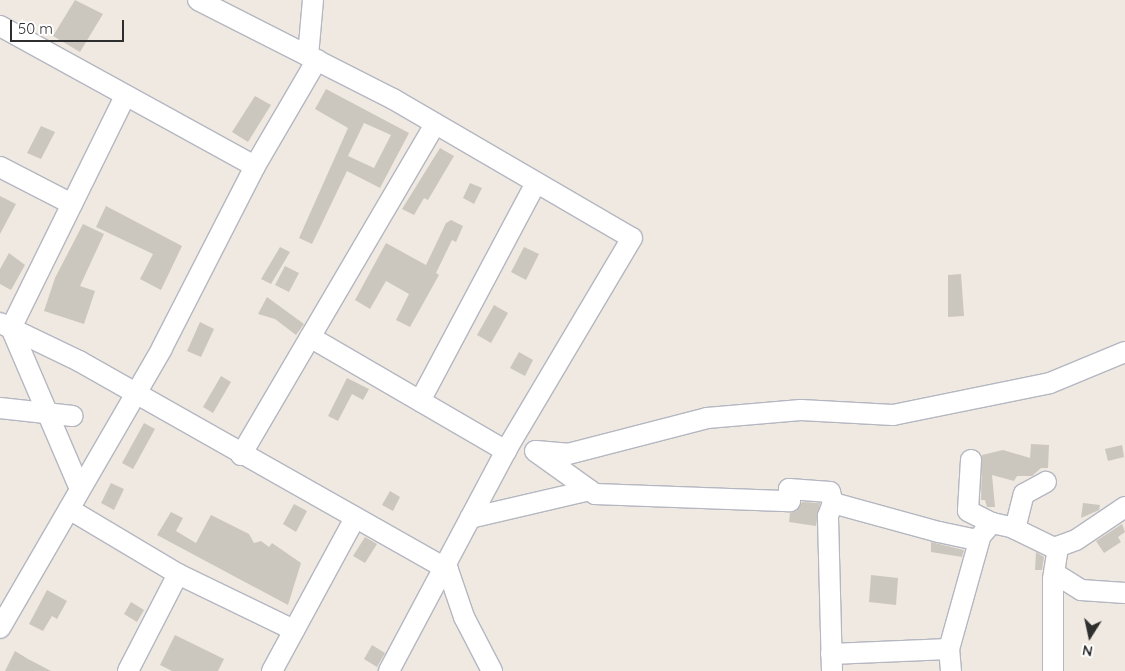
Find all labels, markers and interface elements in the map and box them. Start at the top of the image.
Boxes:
scale bar [12,10,126,42]
text: 50 m [18,19,53,38]
north arrow [1065,611,1115,661]
text: N [1081,641,1094,661]

